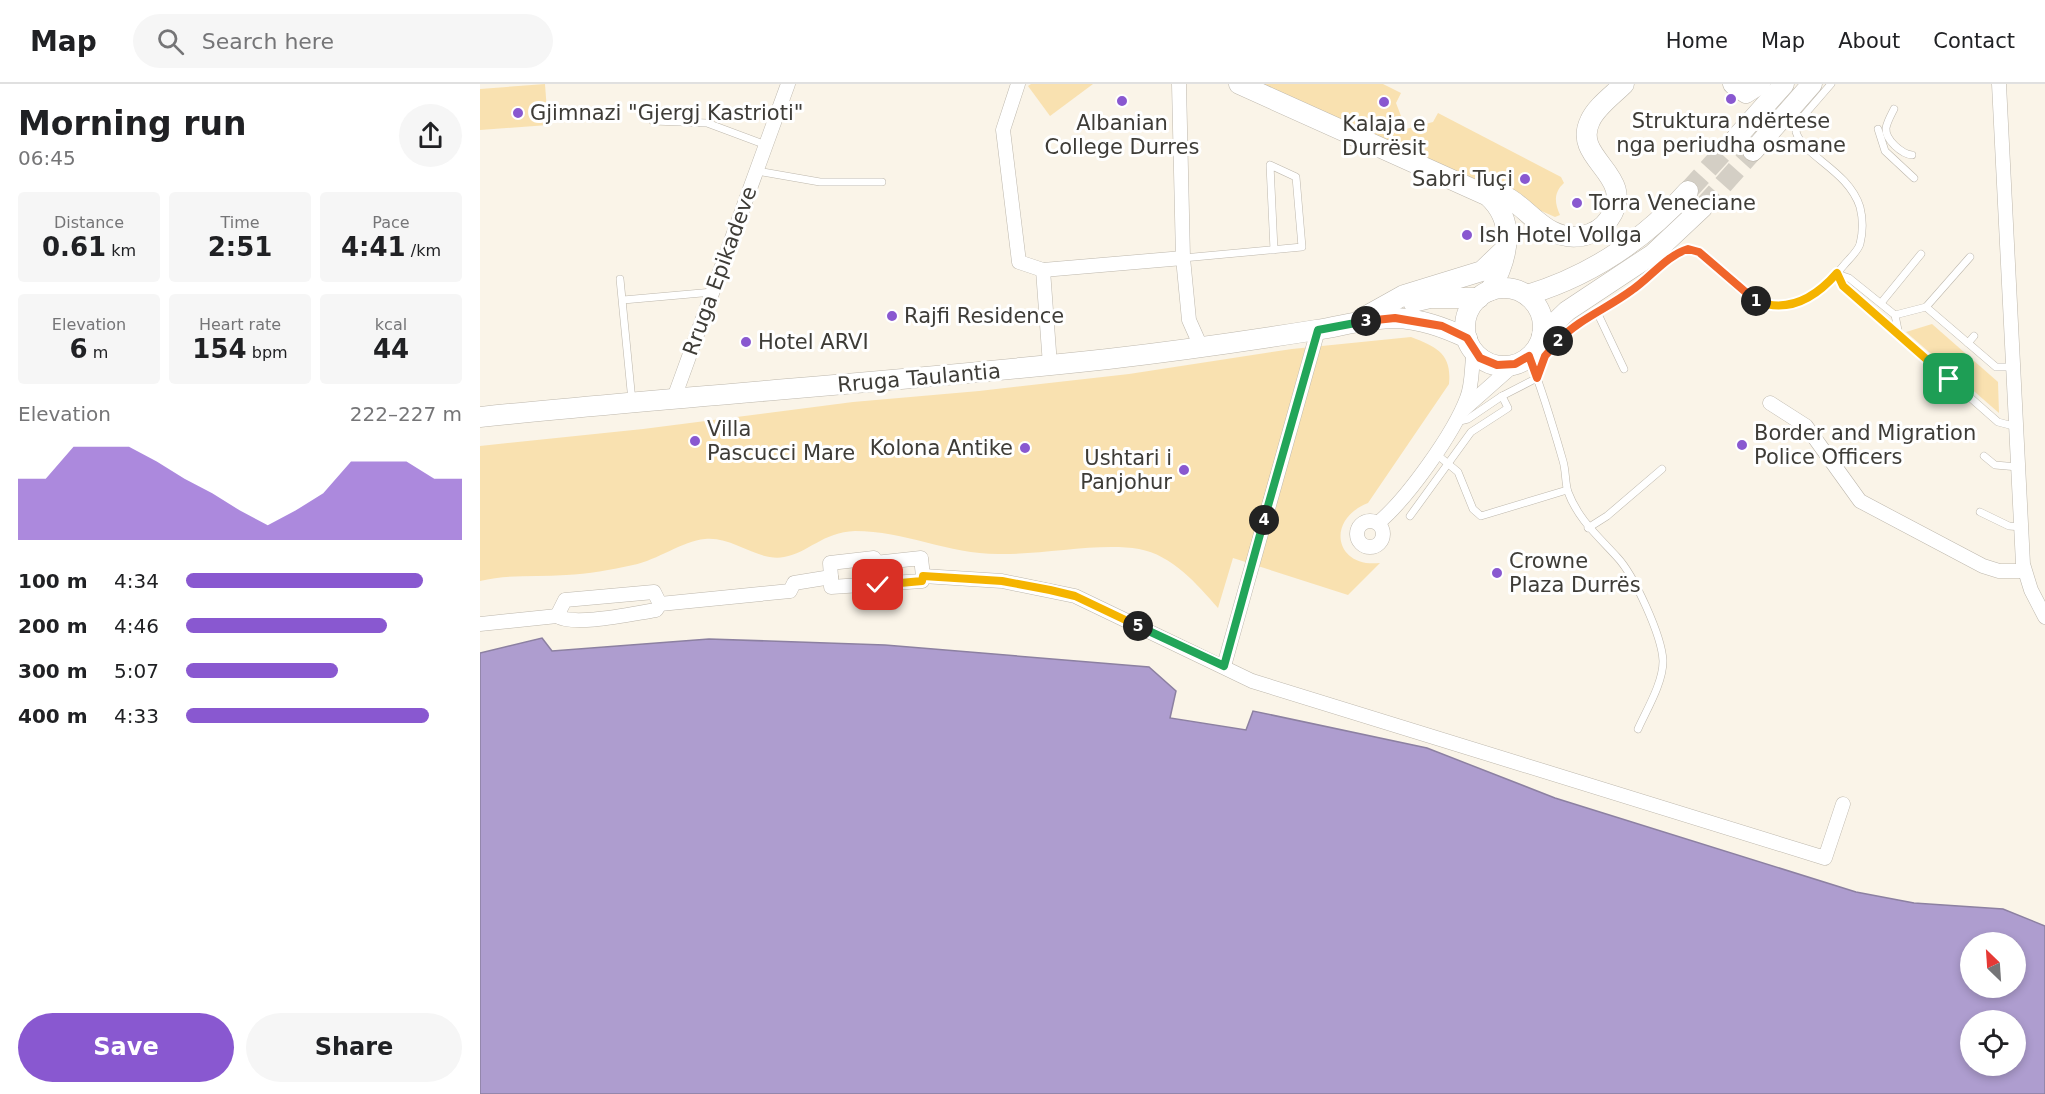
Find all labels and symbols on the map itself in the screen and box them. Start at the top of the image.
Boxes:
marker: Struktura ndërtese nga periudha osmane [1724,92,1738,106]
marker: Albanian College Durres [1115,94,1129,108]
marker: Kalaja e Durrësit [1377,95,1391,109]
place label: Gjimnazi "Gjergj Kastrioti" [530,101,803,125]
marker: Gjimnazi "Gjergj Kastrioti" [511,106,525,120]
place label: Struktura ndërtese nga periudha osmane [1616,109,1846,157]
place label: Albanian College Durres [1045,111,1199,159]
place label: Kalaja e Durrësit [1342,112,1426,160]
place label: Sabri Tuçi [1412,167,1513,191]
marker: Sabri Tuçi [1518,172,1532,186]
street label: Rruga Epikadeve [678,183,762,359]
place label: Torra Veneciane [1588,191,1756,215]
marker: Torra Veneciane [1570,196,1584,210]
place label: Ish Hotel Vollga [1479,223,1642,247]
marker: Ish Hotel Vollga [1460,228,1474,242]
pin: 1 [1741,286,1771,316]
place label: Rajfi Residence [904,304,1064,328]
pin: 3 [1351,306,1381,336]
marker: Rajfi Residence [885,309,899,323]
pin: 2 [1543,326,1573,356]
place label: Hotel ARVI [758,330,869,354]
marker: Hotel ARVI [739,335,753,349]
pin [1923,353,1974,404]
street label: Rruga Taulantia [836,359,1002,397]
place label: Villa Pascucci Mare [707,417,855,465]
place label: Border and Migration Police Officers [1754,421,1976,469]
marker: Villa Pascucci Mare [688,434,702,448]
place label: Kolona Antike [870,436,1013,460]
marker: Border and Migration Police Officers [1735,438,1749,452]
marker: Kolona Antike [1018,441,1032,455]
place label: Ushtari i Panjohur [1080,446,1172,494]
marker: Ushtari i Panjohur [1177,463,1191,477]
pin: 4 [1249,505,1279,535]
place label: Crowne Plaza Durrës [1509,549,1641,597]
pin [852,559,903,610]
marker: Crowne Plaza Durrës [1490,566,1504,580]
pin: 5 [1123,611,1153,641]
north arrow [1960,932,2026,998]

